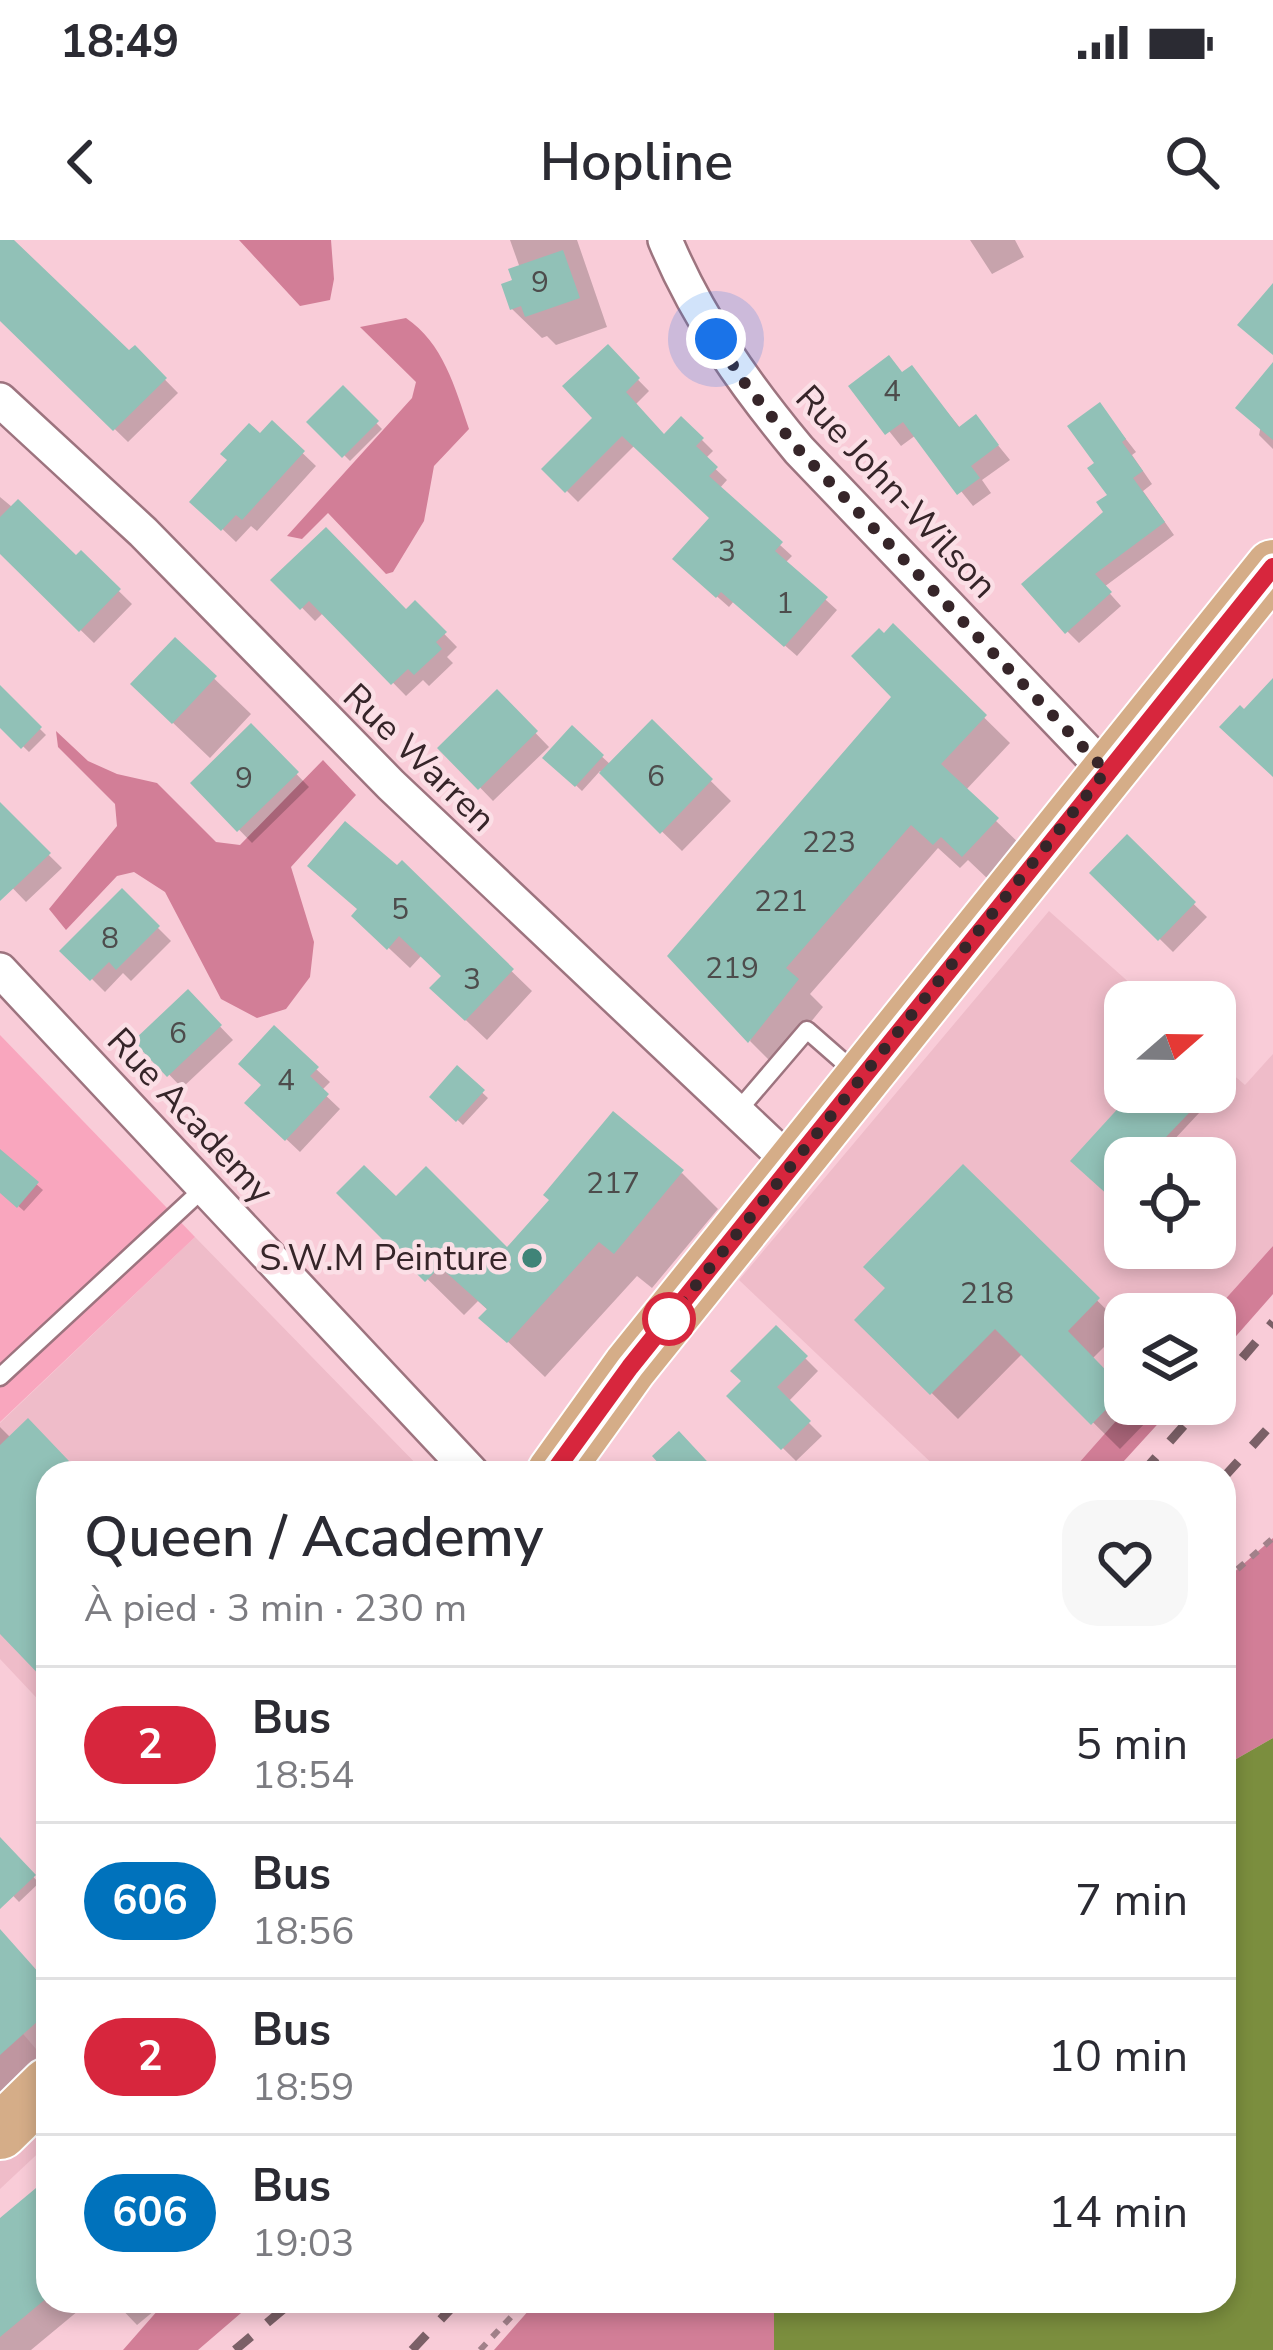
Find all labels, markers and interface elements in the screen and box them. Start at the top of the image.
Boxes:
text: 18:49 [60,12,179,73]
text: Hopline [540,125,733,199]
icon: back [48,129,114,195]
icon: search [1159,129,1225,195]
house number: 9 [531,262,549,303]
your location [686,309,746,369]
house number: 4 [883,371,901,412]
street label: Rue John-Wilson [784,375,1008,609]
house number: 3 [718,531,736,572]
house number: 1 [776,583,794,624]
street label: Rue Warren [332,673,506,843]
house number: 6 [647,756,665,797]
house number: 9 [235,758,253,799]
house number: 223 [802,822,856,863]
house number: 221 [754,881,808,922]
house number: 5 [391,889,409,930]
house number: 8 [101,918,119,959]
house number: 219 [705,948,759,989]
house number: 3 [463,959,481,1000]
north arrow [1104,981,1236,1113]
map controls [1104,981,1236,1425]
house number: 6 [169,1013,187,1054]
street label: Rue Academy [96,1018,285,1215]
house number: 4 [277,1060,295,1101]
button: locate [1104,1137,1236,1269]
house number: 217 [586,1163,640,1204]
place label: S.W.M Peinture [259,1234,508,1283]
marker: S.W.M Peinture [519,1245,545,1271]
house number: 218 [960,1273,1014,1314]
button: layers [1104,1293,1236,1425]
unlabelled marker [644,1294,694,1344]
text: Queen / Academy [84,1498,543,1576]
button: heart [1062,1500,1188,1626]
text: À pied · 3 min · 230 m [84,1582,467,1635]
text: Bus [252,1688,331,1749]
text: 5 min [1075,1714,1188,1775]
text: 2 [137,1716,163,1773]
text: 18:54 [252,1749,355,1802]
text: Bus [252,1844,331,1905]
text: 7 min [1075,1870,1188,1931]
text: 606 [112,1872,188,1929]
text: 18:56 [252,1905,355,1958]
text: Bus [252,2000,331,2061]
text: 10 min [1048,2026,1188,2087]
text: 2 [137,2028,163,2085]
text: 18:59 [252,2061,355,2114]
text: Bus [252,2156,331,2217]
text: 14 min [1048,2182,1188,2243]
text: 606 [112,2184,188,2241]
text: 19:03 [252,2217,355,2270]

